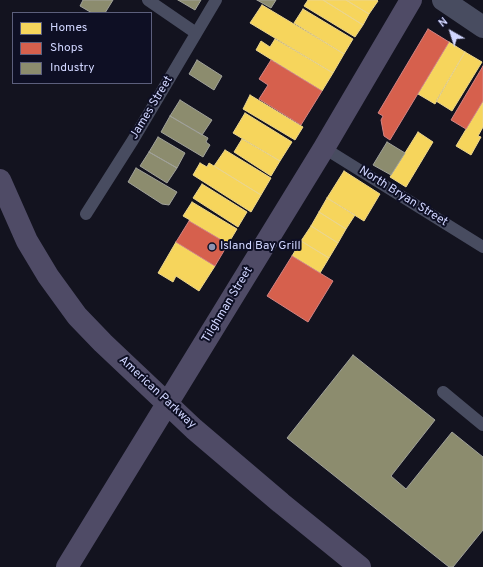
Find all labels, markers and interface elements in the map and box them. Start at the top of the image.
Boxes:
legend [12,12,152,84]
north arrow [431,12,471,52]
text: N [436,15,451,31]
text: Homes [50,20,87,36]
text: Shops [50,40,83,56]
text: Industry [50,60,95,76]
street label: James Street [127,74,177,142]
street label: North Bryan Street [356,164,450,230]
place label: Island Bay Grill [220,240,301,254]
marker: Island Bay Grill [207,242,217,252]
street label: Tilghman Street [200,264,256,346]
street label: American Parkway [115,354,199,432]

